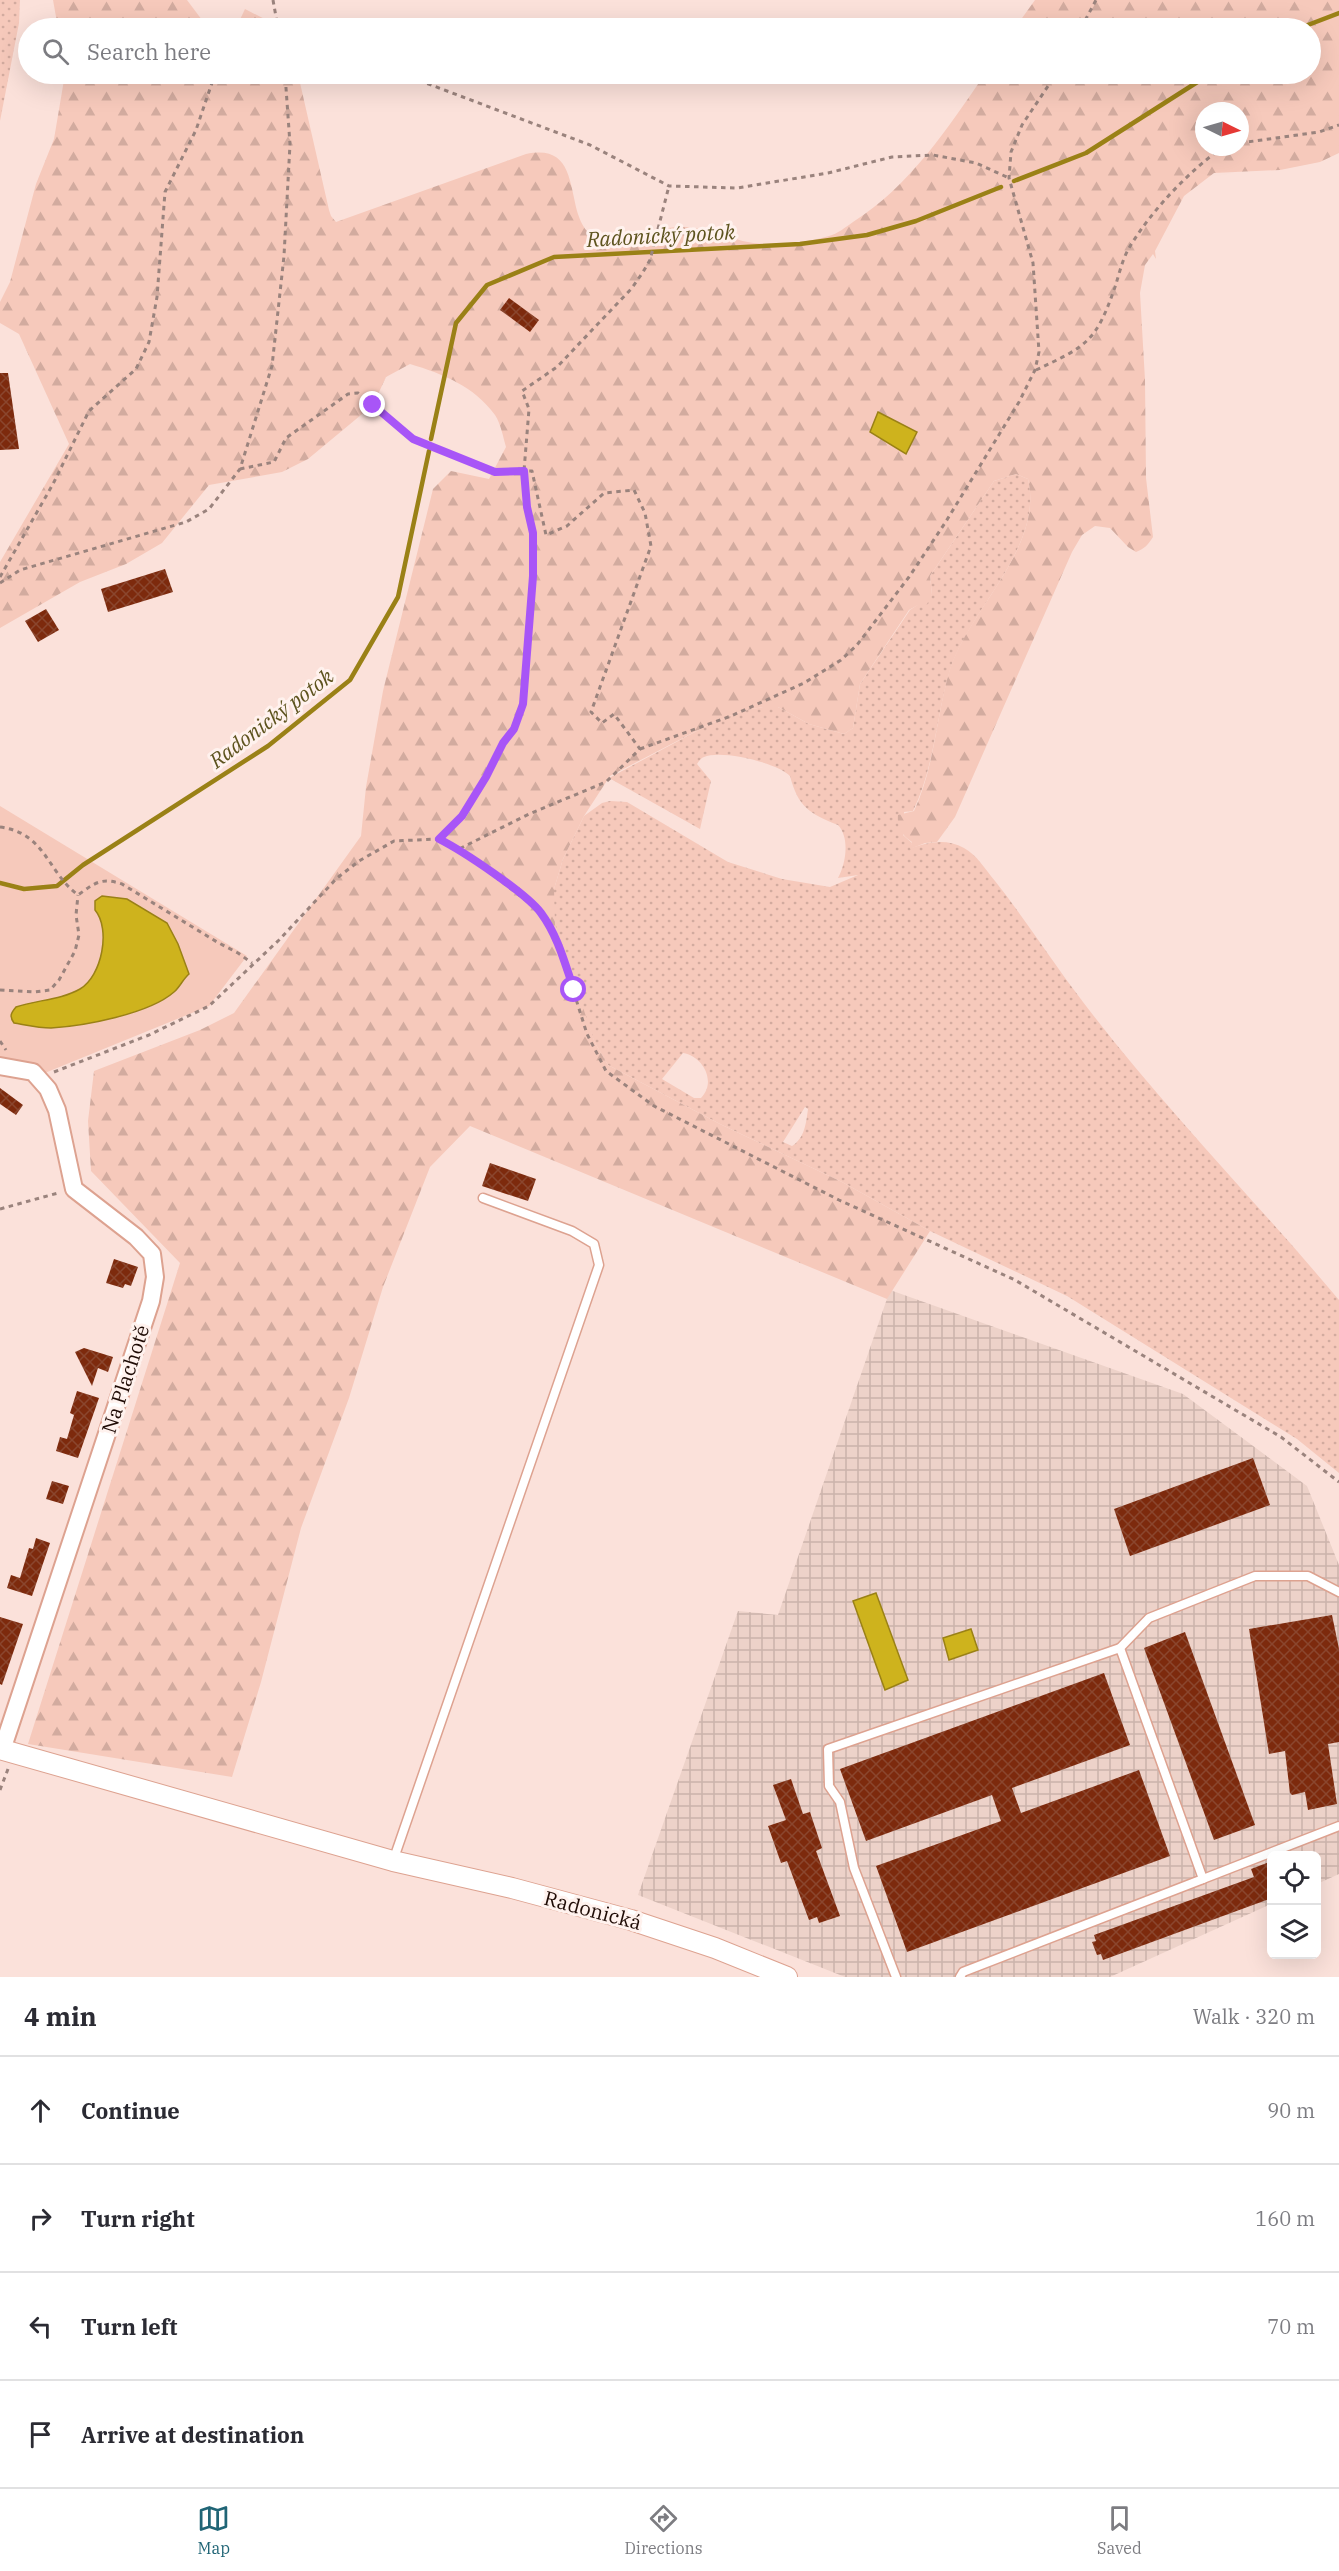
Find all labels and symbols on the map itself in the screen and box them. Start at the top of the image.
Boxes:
north arrow [1195,102,1249,156]
water label: Radonický potok [585,217,737,253]
route end [359,391,385,417]
water label: Radonický potok [202,662,340,775]
route start [560,976,586,1002]
street label: Na Plachotě [95,1321,155,1437]
street label: Radonická [541,1884,645,1936]

